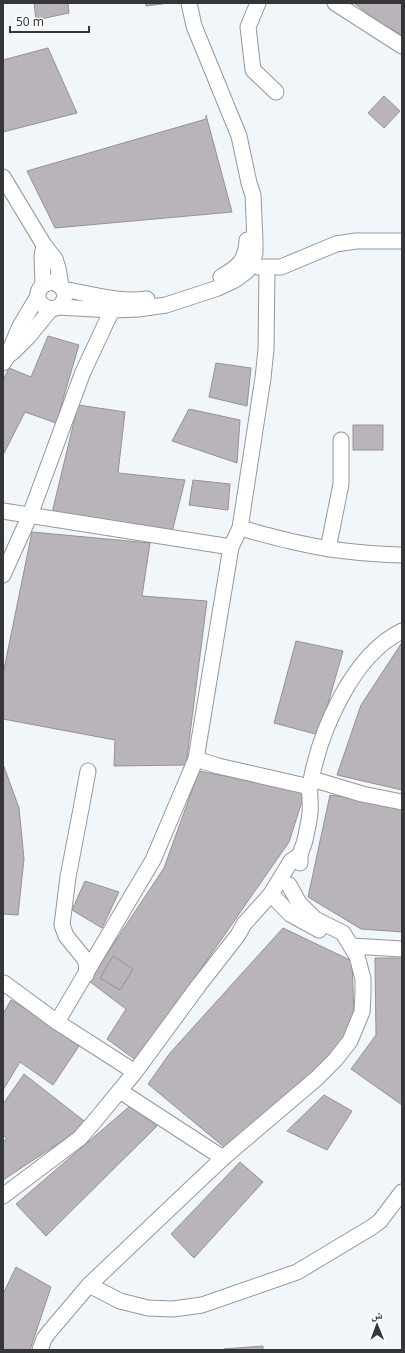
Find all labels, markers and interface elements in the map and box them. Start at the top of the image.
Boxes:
scale bar [10,8,89,34]
text: 50 m [16,13,44,30]
north arrow [357,1305,397,1345]
text: ش [371,1307,383,1323]

